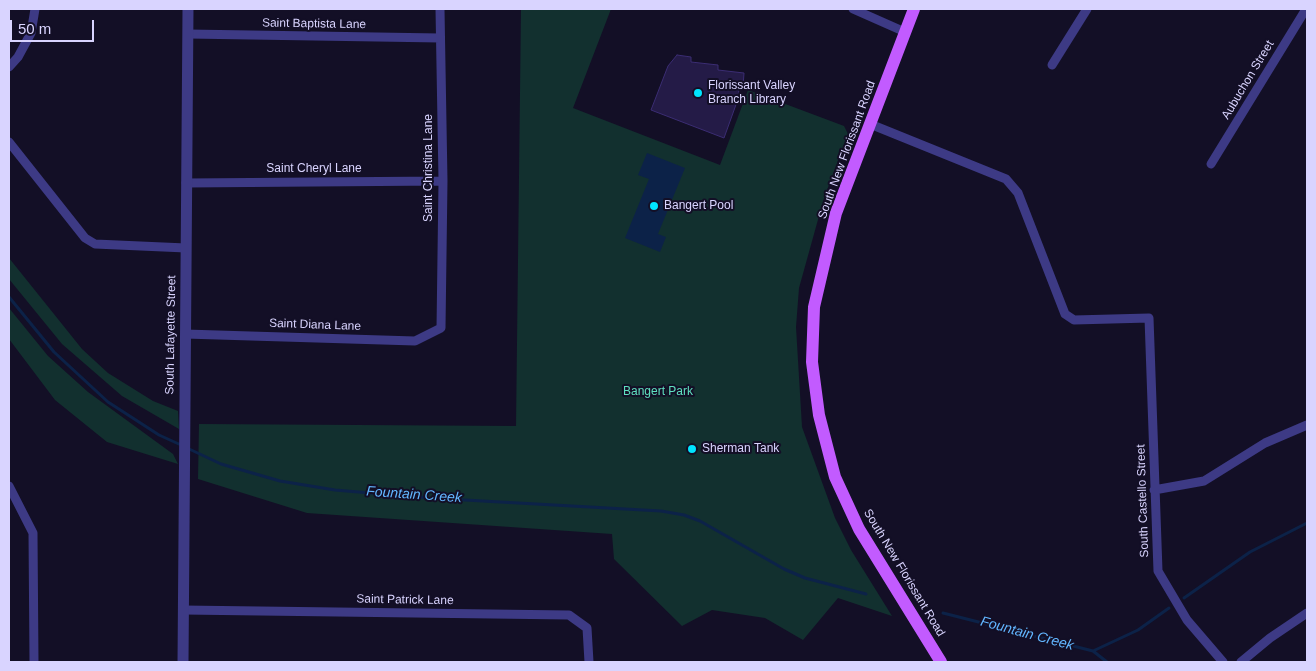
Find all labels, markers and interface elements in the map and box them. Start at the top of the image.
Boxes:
scale bar [12,10,96,42]
street label: Saint Baptista Lane [262,16,366,32]
text: 50 m [18,20,51,37]
street label: Aubuchon Street [1219,38,1277,122]
place label: Florissant Valley Branch Library [708,79,795,107]
street label: South New Florissant Road [815,79,879,221]
marker: Florissant Valley Branch Library [692,87,704,99]
street label: Saint Christina Lane [422,114,436,222]
street label: Saint Cheryl Lane [266,162,362,176]
place label: Bangert Pool [664,199,733,213]
marker: Bangert Pool [648,200,660,212]
street label: South Lafayette Street [163,275,179,395]
street label: Saint Diana Lane [269,316,361,334]
park label: Bangert Park [623,385,693,399]
place label: Sherman Tank [702,442,779,456]
marker: Sherman Tank [686,443,698,455]
street label: South Castello Street [1134,444,1152,558]
water label: Fountain Creek [366,483,462,507]
street label: South New Florissant Road [860,507,948,639]
street label: Saint Patrick Lane [356,592,454,608]
water label: Fountain Creek [979,613,1075,655]

